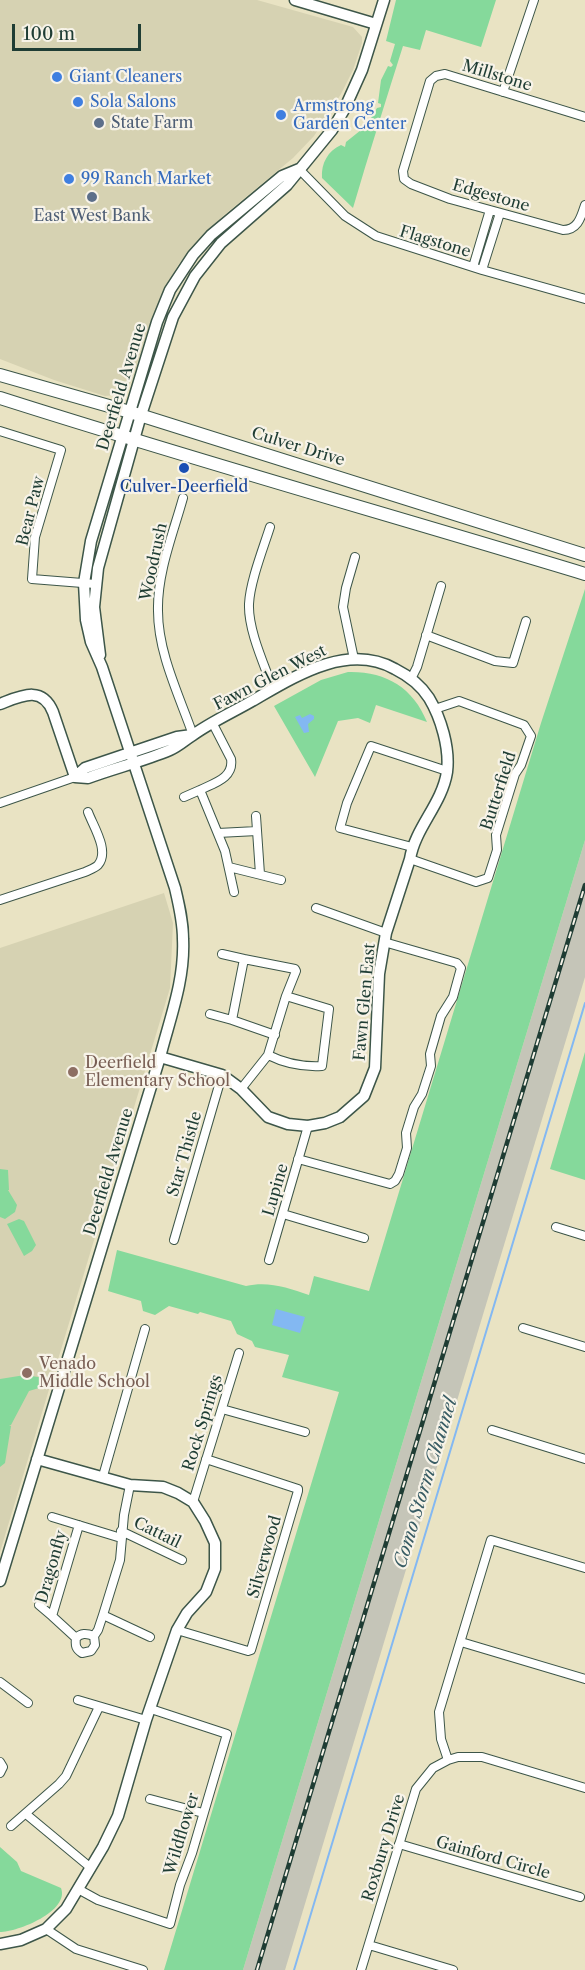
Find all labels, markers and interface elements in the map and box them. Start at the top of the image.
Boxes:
scale bar [15,12,144,50]
text: 100 m [23,23,75,45]
street label: Millstone [460,56,534,96]
place label: Giant Cleaners [69,67,182,87]
marker: Giant Cleaners [50,70,64,84]
place label: Sola Salons [90,92,176,112]
marker: Sola Salons [71,95,85,109]
place label: Armstrong Garden Center [293,96,407,134]
marker: Armstrong Garden Center [274,108,288,122]
place label: State Farm [111,113,193,133]
marker: State Farm [92,116,106,130]
place label: 99 Ranch Market [81,169,211,189]
marker: 99 Ranch Market [62,172,76,186]
street label: Edgestone [450,176,532,216]
marker: East West Bank [85,190,99,204]
place label: East West Bank [33,206,151,226]
street label: Flagstone [397,222,473,262]
street label: Deerfield Avenue [93,321,151,453]
street label: Culver Drive [249,424,347,470]
marker: Culver-Deerfield [177,461,191,475]
street label: Bear Paw [13,474,49,548]
place label: Culver-Deerfield [120,477,248,497]
street label: Woodrush [136,521,172,603]
street label: Fawn Glen West [210,641,330,715]
street label: Butterfield [477,749,521,833]
street label: Fawn Glen East [350,942,380,1062]
place label: Deerfield Elementary School [85,1053,230,1091]
marker: Deerfield Elementary School [66,1065,80,1079]
street label: Deerfield Avenue [80,1106,138,1238]
street label: Star Thistle [164,1109,206,1199]
street label: Lupine [259,1161,293,1219]
place label: Venado Middle School [39,1354,150,1392]
marker: Venado Middle School [20,1366,34,1380]
street label: Rock Springs [179,1373,227,1473]
water label: Como Storm Channel [390,1395,462,1571]
street label: Cattail [130,1513,184,1553]
street label: Silverwood [244,1513,286,1601]
street label: Dragonfly [32,1528,72,1606]
street label: Wildflower [160,1791,204,1877]
street label: Roxbury Drive [359,1792,409,1904]
street label: Gainford Circle [434,1833,552,1883]

